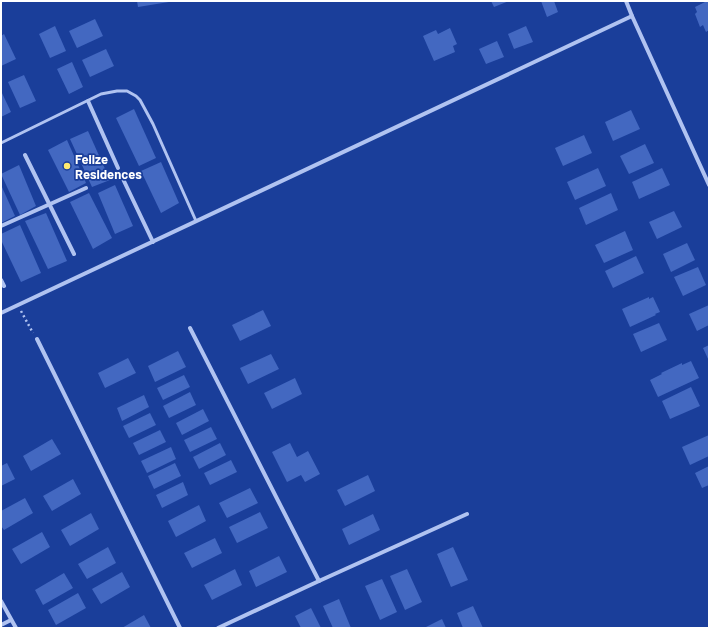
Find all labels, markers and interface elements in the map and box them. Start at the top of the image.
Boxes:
place label: Felize Residences [75,151,142,182]
marker: Felize Residences [62,161,72,171]

